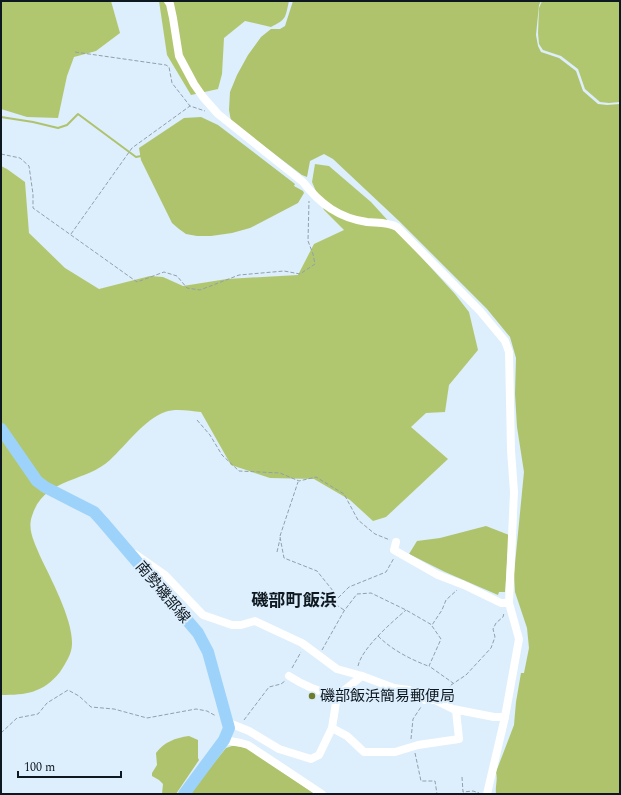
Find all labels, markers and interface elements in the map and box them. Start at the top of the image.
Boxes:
street label: 南勢磯部線 [130,556,196,628]
district label: 磯部町飯浜 [252,588,337,614]
place label: 磯部飯浜簡易郵便局 [320,685,455,708]
marker: 磯部飯浜簡易郵便局 [307,691,317,701]
scale bar [18,753,121,779]
text: 100 m [24,758,55,777]

